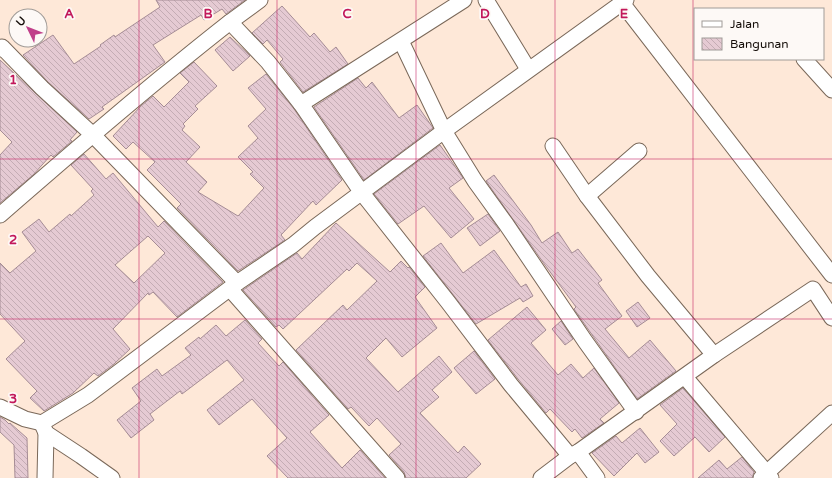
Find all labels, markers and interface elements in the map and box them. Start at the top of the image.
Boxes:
text: A [64,6,74,22]
text: B [203,6,213,22]
text: C [342,6,352,22]
text: D [480,6,490,22]
text: E [620,6,628,22]
north arrow [8,8,48,48]
legend [694,8,824,60]
text: U [13,14,29,29]
text: Jalan [730,17,759,31]
text: Bangunan [730,37,789,51]
text: 1 [9,72,17,88]
text: 2 [9,232,17,248]
text: 3 [9,391,17,407]

